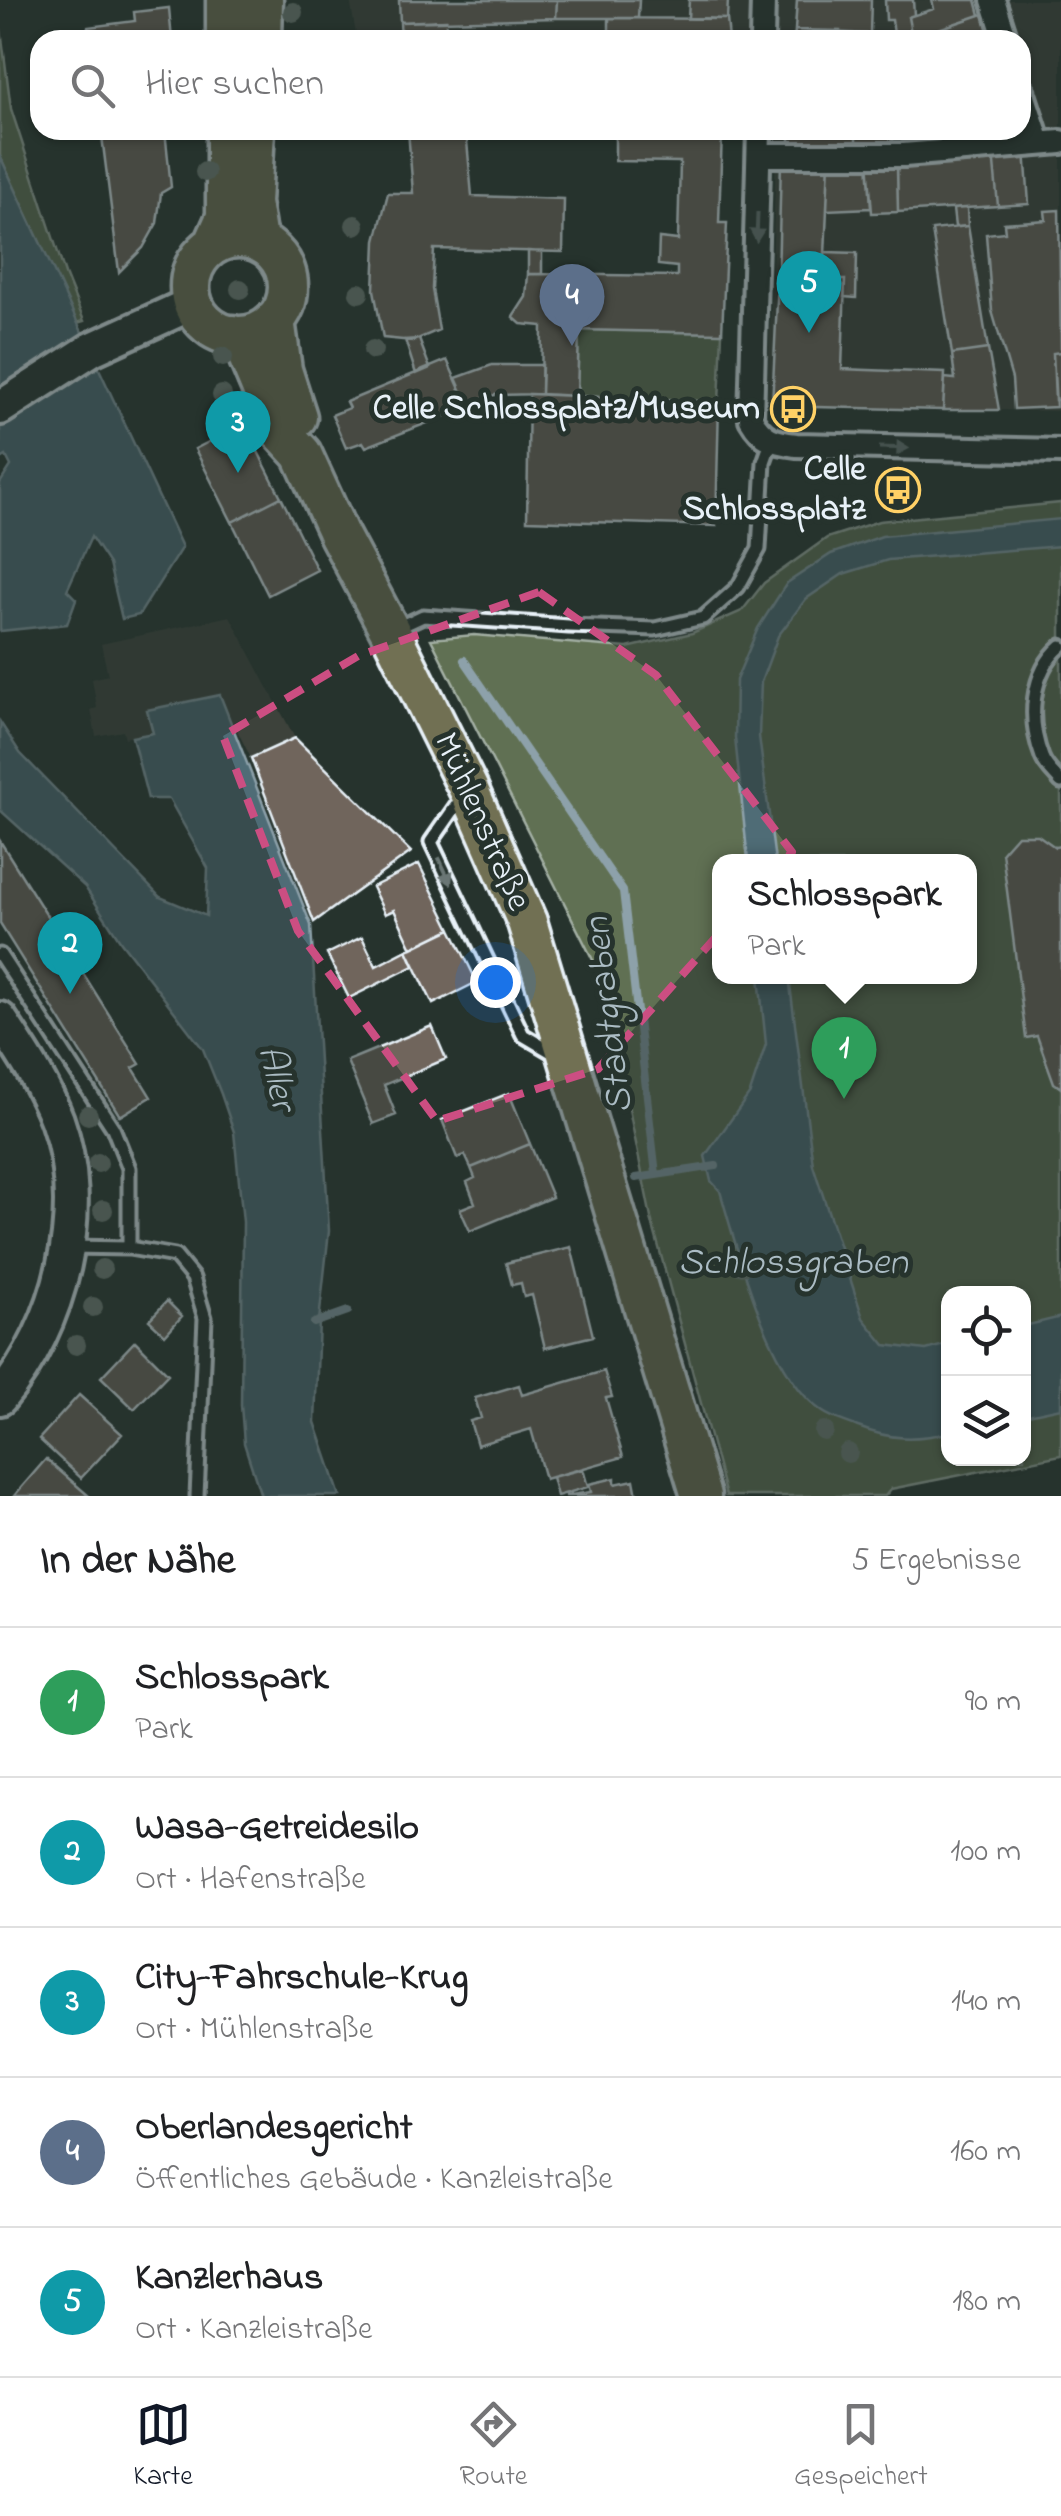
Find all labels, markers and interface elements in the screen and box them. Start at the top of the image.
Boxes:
search box [30,30,1031,140]
text: Hier suchen [145,57,324,113]
icon: search [65,58,120,113]
one-way arrow [748,212,764,244]
pin: 5 [776,250,842,333]
pin: 4 [540,264,604,346]
place label: Celle Schlossplatz/Museum [373,384,760,435]
bus stop icon: Celle Schlossplatz/Museum [770,386,816,432]
pin: 3 [206,390,270,473]
one-way arrow [878,441,910,457]
place label: Celle Schlossplatz [682,445,867,536]
bus stop icon: Celle Schlossplatz [875,467,921,513]
street label: Mühlenstraße [419,725,543,919]
popup [712,854,977,984]
one-way arrow [437,857,454,886]
text: Schlosspark [748,868,941,924]
pin: 2 [38,912,102,994]
water label: Stadtgraben [570,913,650,1116]
text: Park [748,924,805,971]
your location [470,957,521,1008]
pin: 1 [812,1016,876,1099]
water label: Aller [240,1040,311,1120]
water label: Schlossgraben [678,1236,909,1292]
map controls [941,1286,1031,1466]
button: locate [941,1286,1031,1376]
button: layers [941,1376,1031,1466]
text: In der Nähe [40,1531,235,1592]
text: 5 Ergebnisse [851,1538,1021,1585]
text: Schlosspark [135,1651,329,1707]
text: 1 [67,1679,78,1726]
text: 90 m [965,1679,1021,1726]
text: Park [135,1707,193,1754]
text: Wasa-Getreidesilo [135,1801,419,1857]
text: 2 [65,1829,80,1876]
text: 100 m [950,1829,1021,1876]
text: Ort · Hafenstraße [135,1857,366,1904]
text: City-Fahrschule-Krug [135,1951,468,2007]
text: 3 [66,1979,79,2026]
text: 140 m [951,1979,1021,2026]
text: Ort · Mühlenstraße [135,2007,373,2054]
text: Oberlandesgericht [135,2101,413,2157]
text: 4 [66,2129,79,2176]
text: 160 m [950,2129,1021,2176]
text: Öffentliches Gebäude · Kanzleistraße [135,2157,613,2204]
text: Kanzlerhaus [135,2251,323,2307]
text: 5 [63,2279,82,2326]
text: 180 m [952,2279,1021,2326]
text: Ort · Kanzleistraße [135,2307,372,2354]
tab: Karte [133,2397,193,2498]
tab: Route [459,2397,527,2498]
tab: Gespeichert [794,2397,928,2498]

